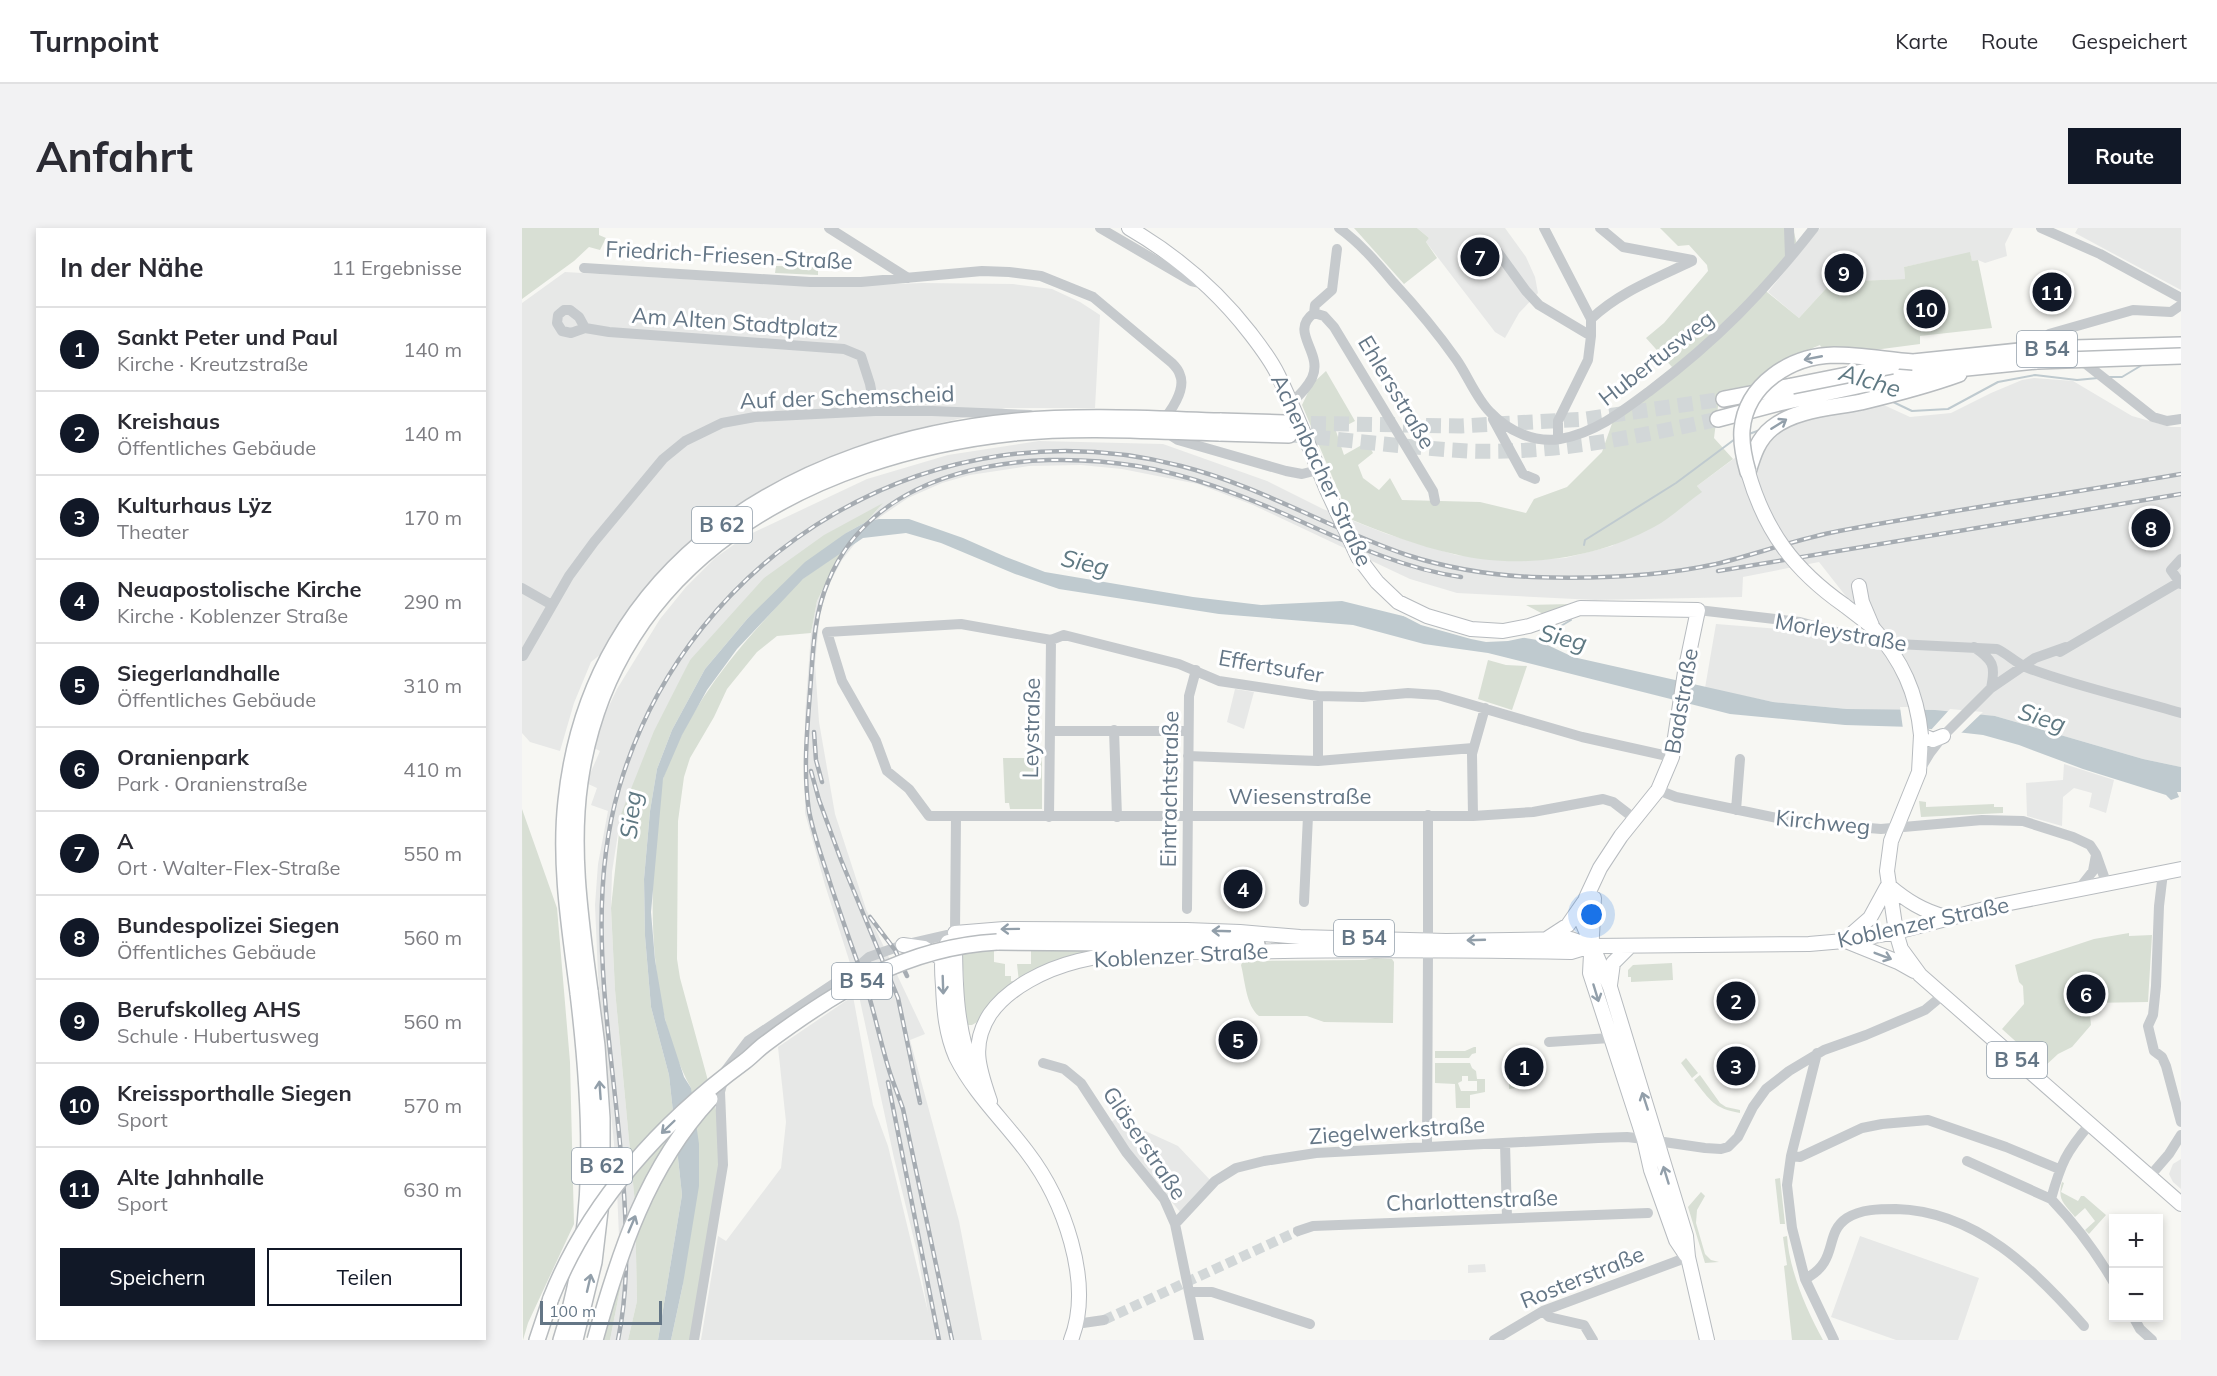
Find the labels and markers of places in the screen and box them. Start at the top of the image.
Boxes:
pin: 7 [1460,234,1500,279]
pin: 9 [1824,250,1864,296]
pin: 11 [2032,270,2072,314]
pin: 10 [1906,286,1946,332]
pin: 8 [2132,506,2170,550]
pin: 4 [1224,866,1262,912]
pin: 6 [2066,972,2106,1017]
pin: 2 [1716,978,1756,1024]
pin: 5 [1218,1018,1258,1062]
pin: 1 [1504,1044,1544,1090]
pin: 3 [1716,1044,1756,1088]

